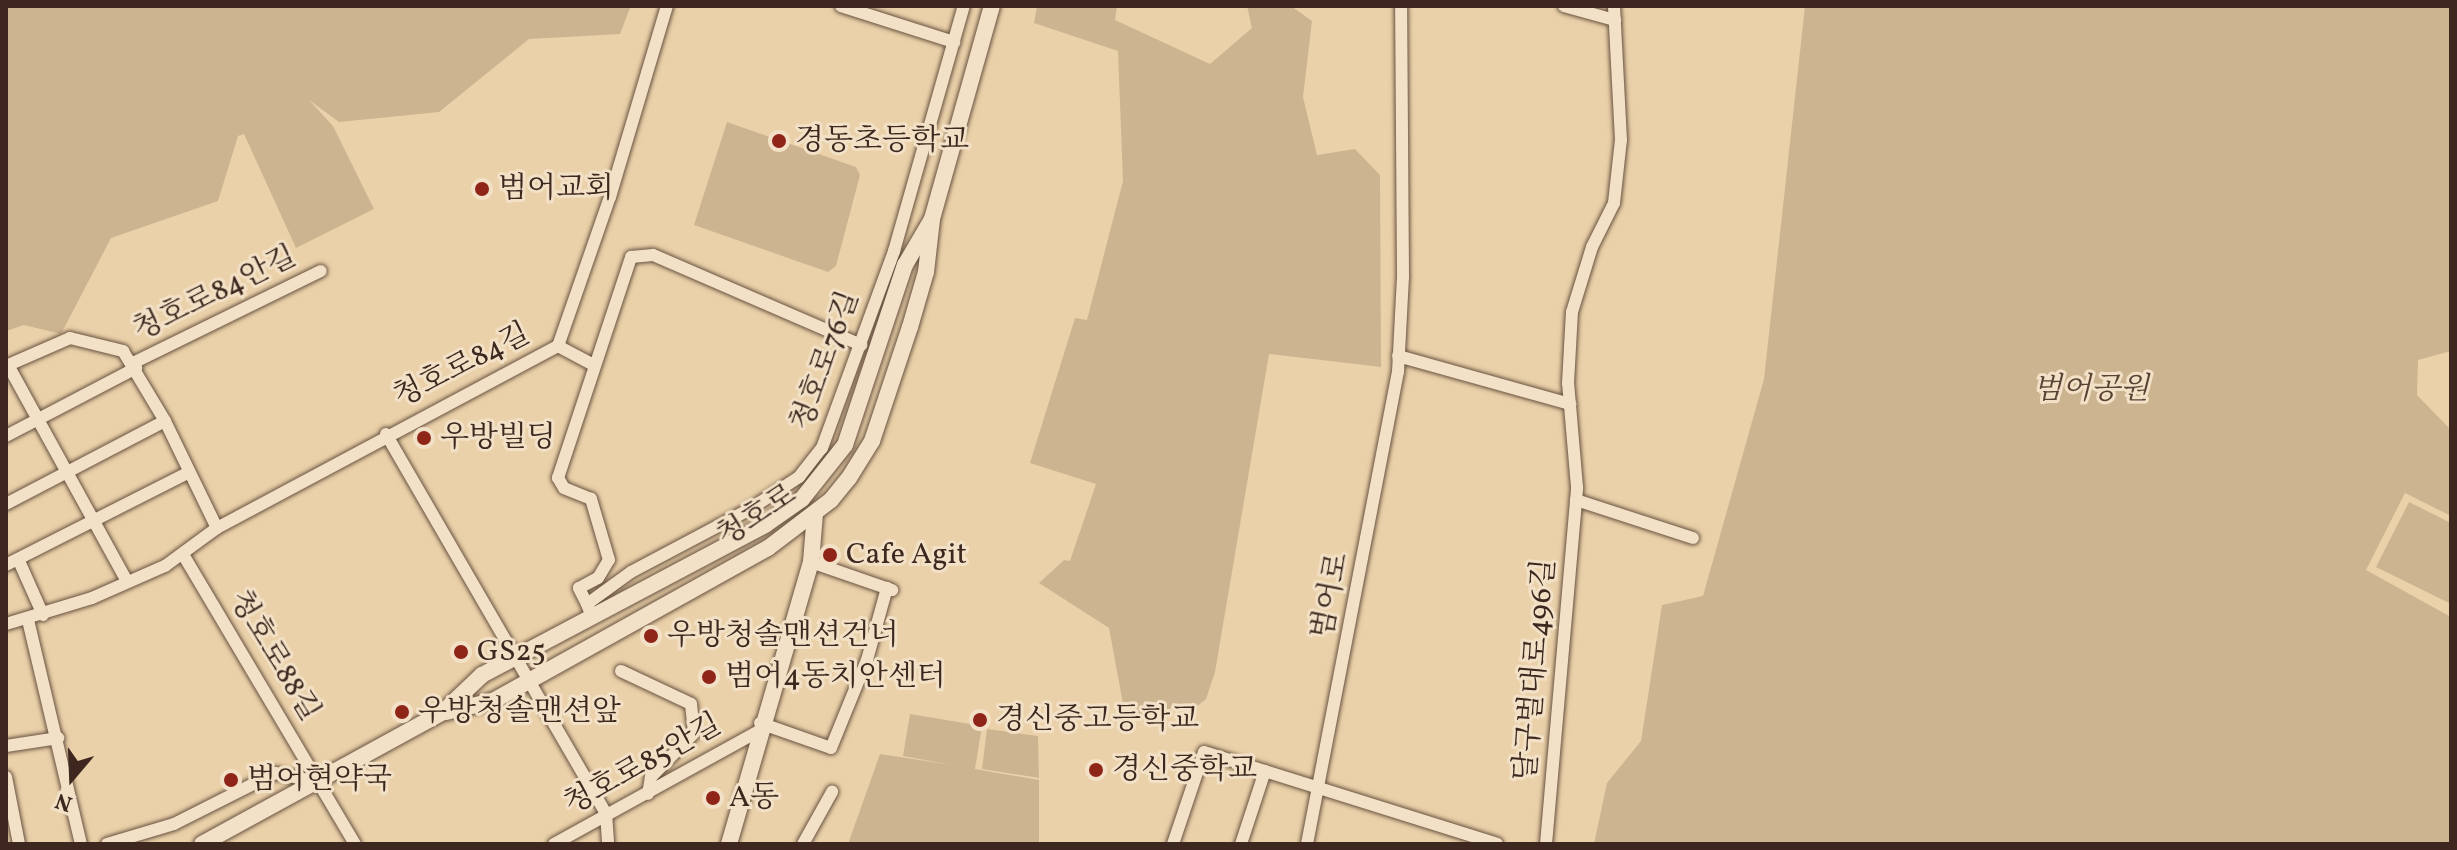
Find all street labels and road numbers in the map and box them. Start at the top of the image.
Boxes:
street label: 청호로84안길 [127,239,303,349]
street label: 청호로76길 [784,286,868,436]
street label: 청호로84길 [388,316,536,416]
street label: 청호로 [711,477,803,555]
street label: 범어로 [1305,550,1357,642]
street label: 달구벌대로496길 [1508,557,1564,783]
street label: 청호로88길 [221,584,327,728]
street label: 청호로85안길 [558,707,728,823]

